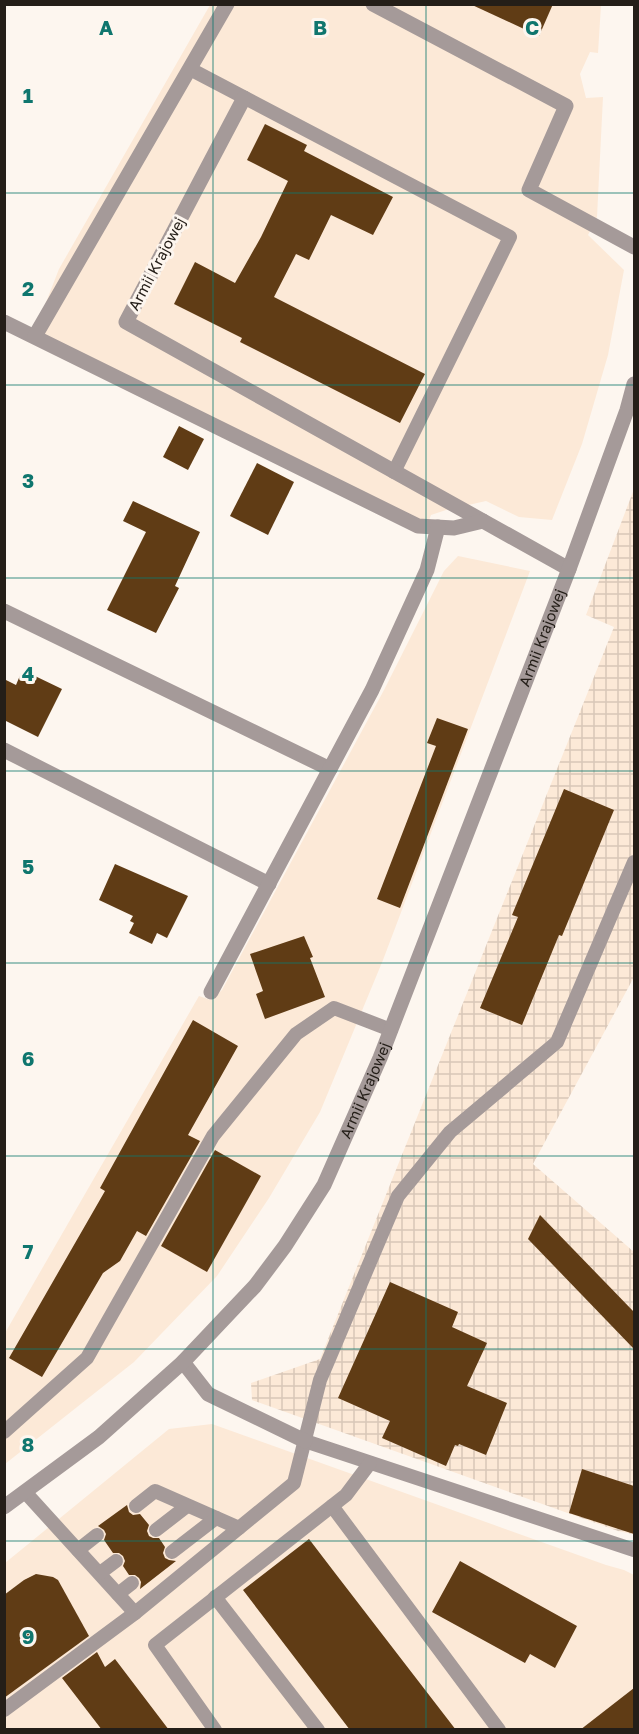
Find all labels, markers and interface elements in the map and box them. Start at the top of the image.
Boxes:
text: A [99,15,113,39]
text: B [313,15,327,39]
text: C [525,15,539,39]
text: 1 [23,83,33,107]
street label: Armii Krajowej [124,214,188,313]
text: 2 [22,276,34,300]
text: 3 [22,468,34,492]
street label: Armii Krajowej [514,586,568,689]
text: 4 [22,661,34,685]
text: 5 [22,854,34,878]
street label: Armii Krajowej [336,1039,393,1141]
text: 6 [22,1046,34,1070]
text: 7 [23,1239,34,1263]
text: 8 [22,1432,34,1456]
text: 9 [22,1624,34,1648]

